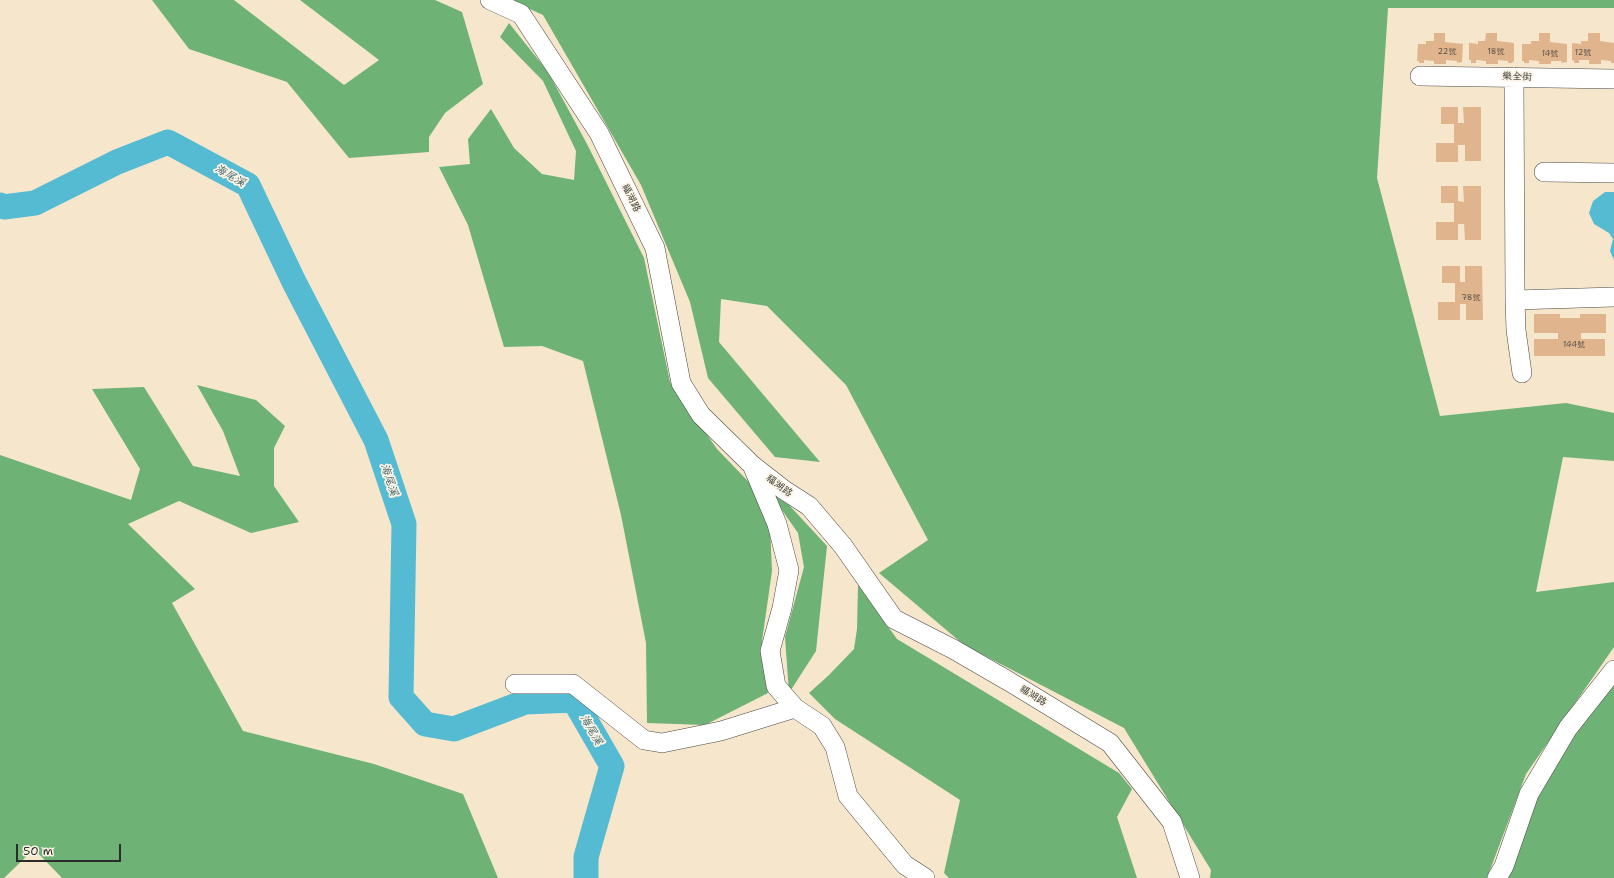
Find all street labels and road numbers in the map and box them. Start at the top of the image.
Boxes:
street label: 樂全街 [1502,71,1532,83]
street label: 福湖路 [619,182,643,214]
street label: 福湖路 [763,472,795,500]
street label: 福湖路 [1017,683,1049,709]

